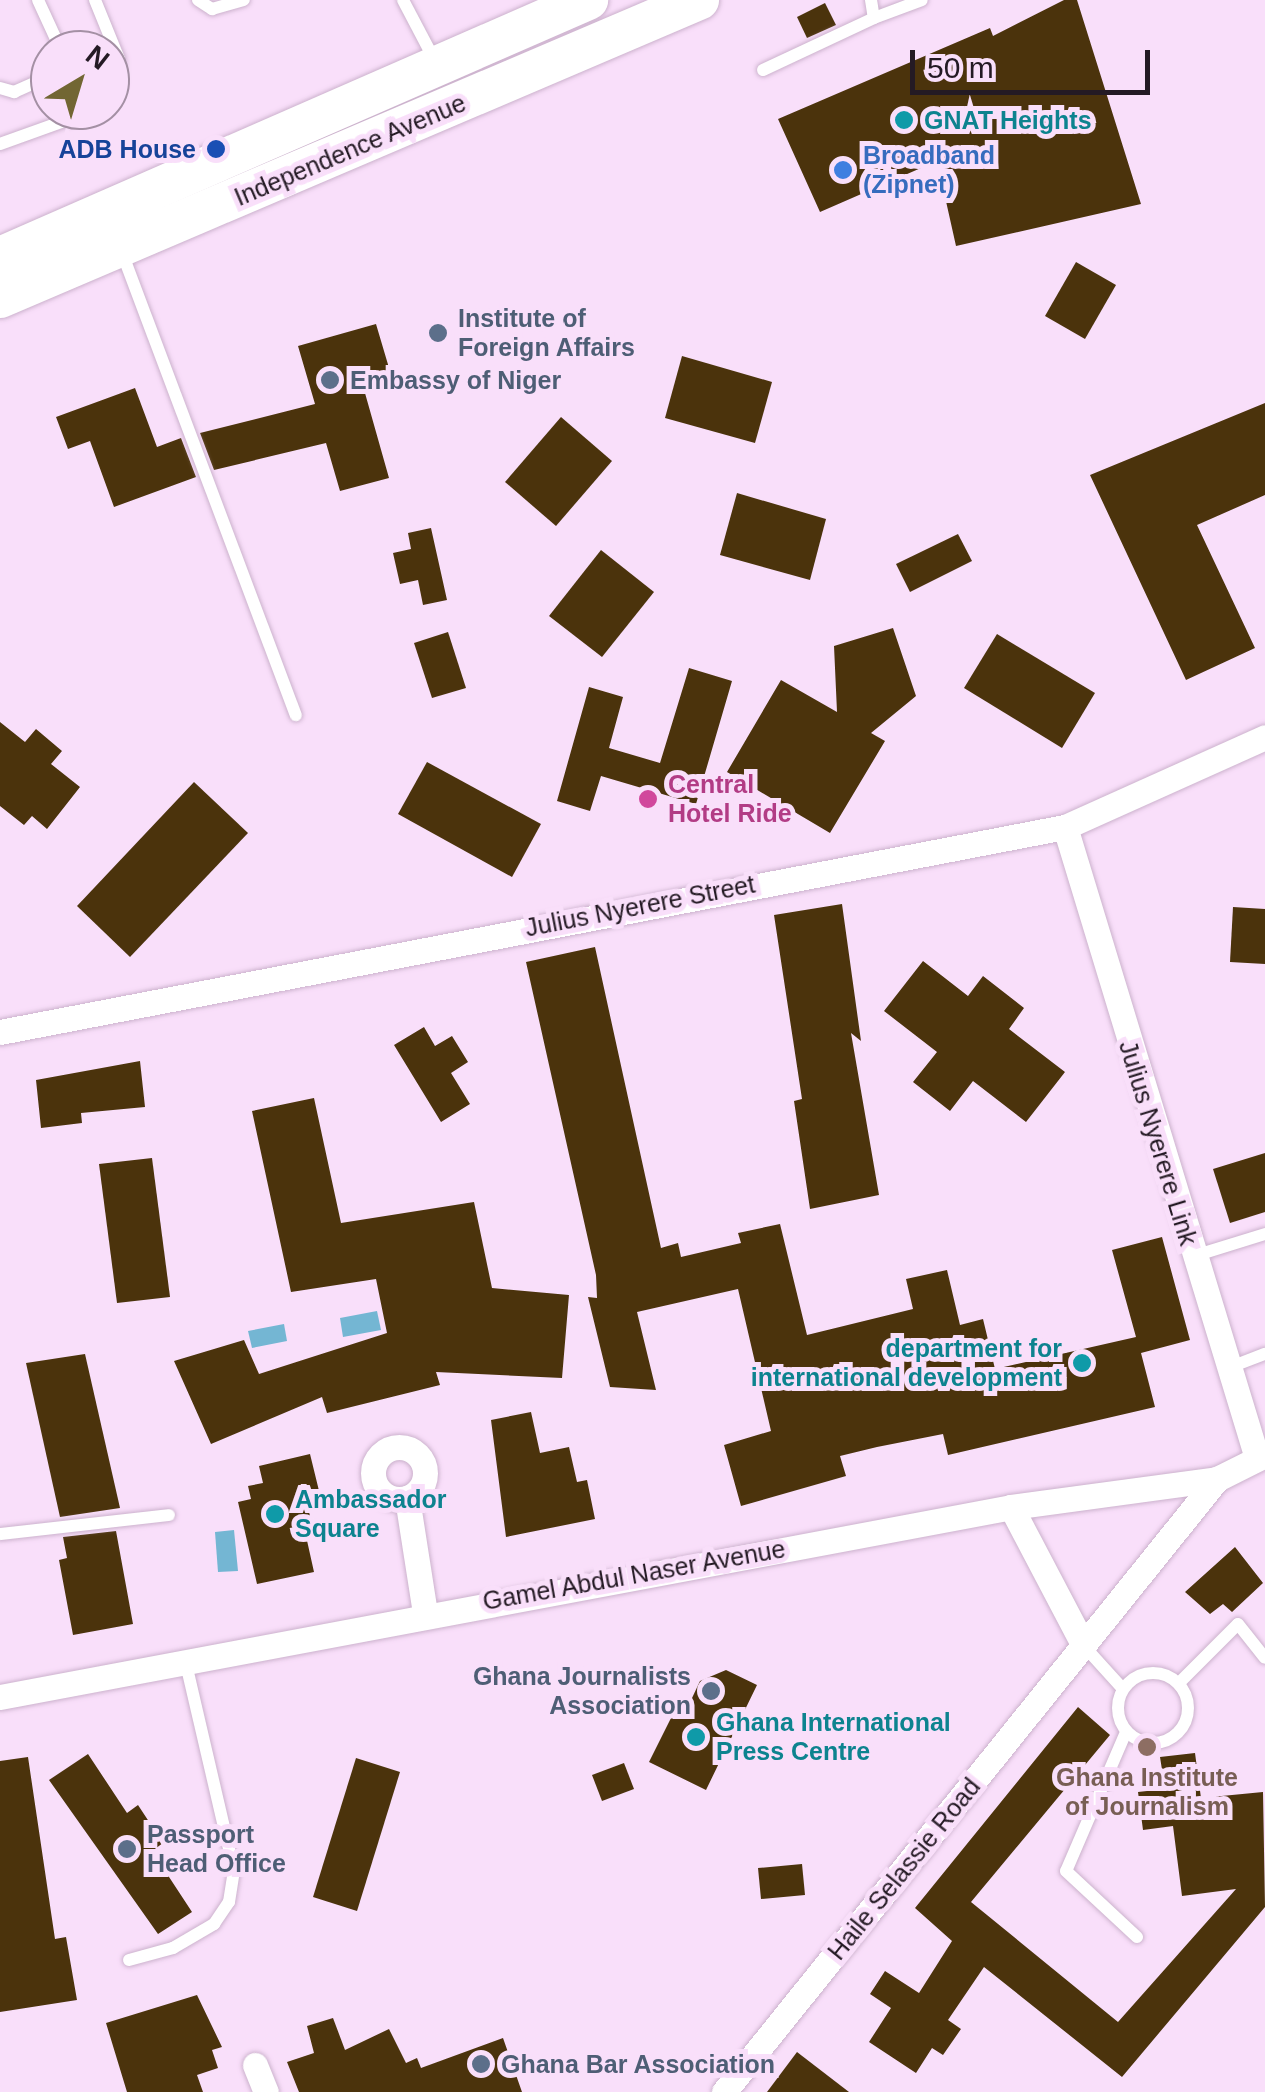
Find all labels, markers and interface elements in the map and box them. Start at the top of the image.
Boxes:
north arrow [30,30,130,130]
scale bar [915,30,1155,92]
text: N [80,39,115,76]
text: 50 m [927,51,994,84]
street label: Independence Avenue [229,87,471,213]
place label: GNAT Heights [924,105,1092,135]
marker: GNAT Heights [893,109,915,131]
place label: ADB House [58,134,196,164]
marker: ADB House [205,138,227,160]
place label: Broadband (Zipnet) [863,141,995,200]
marker: Broadband (Zipnet) [832,159,854,181]
place label: Institute of Foreign Affairs [458,304,636,363]
marker: Institute of Foreign Affairs [427,322,449,344]
place label: Embassy of Niger [350,365,561,395]
marker: Embassy of Niger [319,369,341,391]
place label: Central Hotel Ride [668,770,792,829]
marker: Central Hotel Ride [637,788,659,810]
street label: Julius Nyerere Street [523,869,757,943]
street label: Julius Nyerere Link [1113,1037,1203,1249]
place label: department for international development [751,1334,1062,1393]
marker: department for international development [1071,1352,1093,1374]
place label: Ambassador Square [295,1485,446,1544]
marker: Ambassador Square [264,1503,286,1525]
street label: Gamel Abdul Naser Avenue [479,1533,789,1617]
place label: Ghana Journalists Association [473,1662,691,1721]
marker: Ghana Journalists Association [700,1680,722,1702]
place label: Ghana International Press Centre [716,1708,951,1767]
marker: Ghana International Press Centre [685,1726,707,1748]
marker: Ghana Institute of Journalism [1136,1736,1158,1758]
place label: Ghana Institute of Journalism [1056,1763,1238,1822]
street label: Haile Selassie Road [822,1772,986,1966]
place label: Passport Head Office [147,1820,286,1879]
marker: Passport Head Office [116,1838,138,1860]
place label: Ghana Bar Association [501,2049,776,2079]
marker: Ghana Bar Association [470,2053,492,2075]

